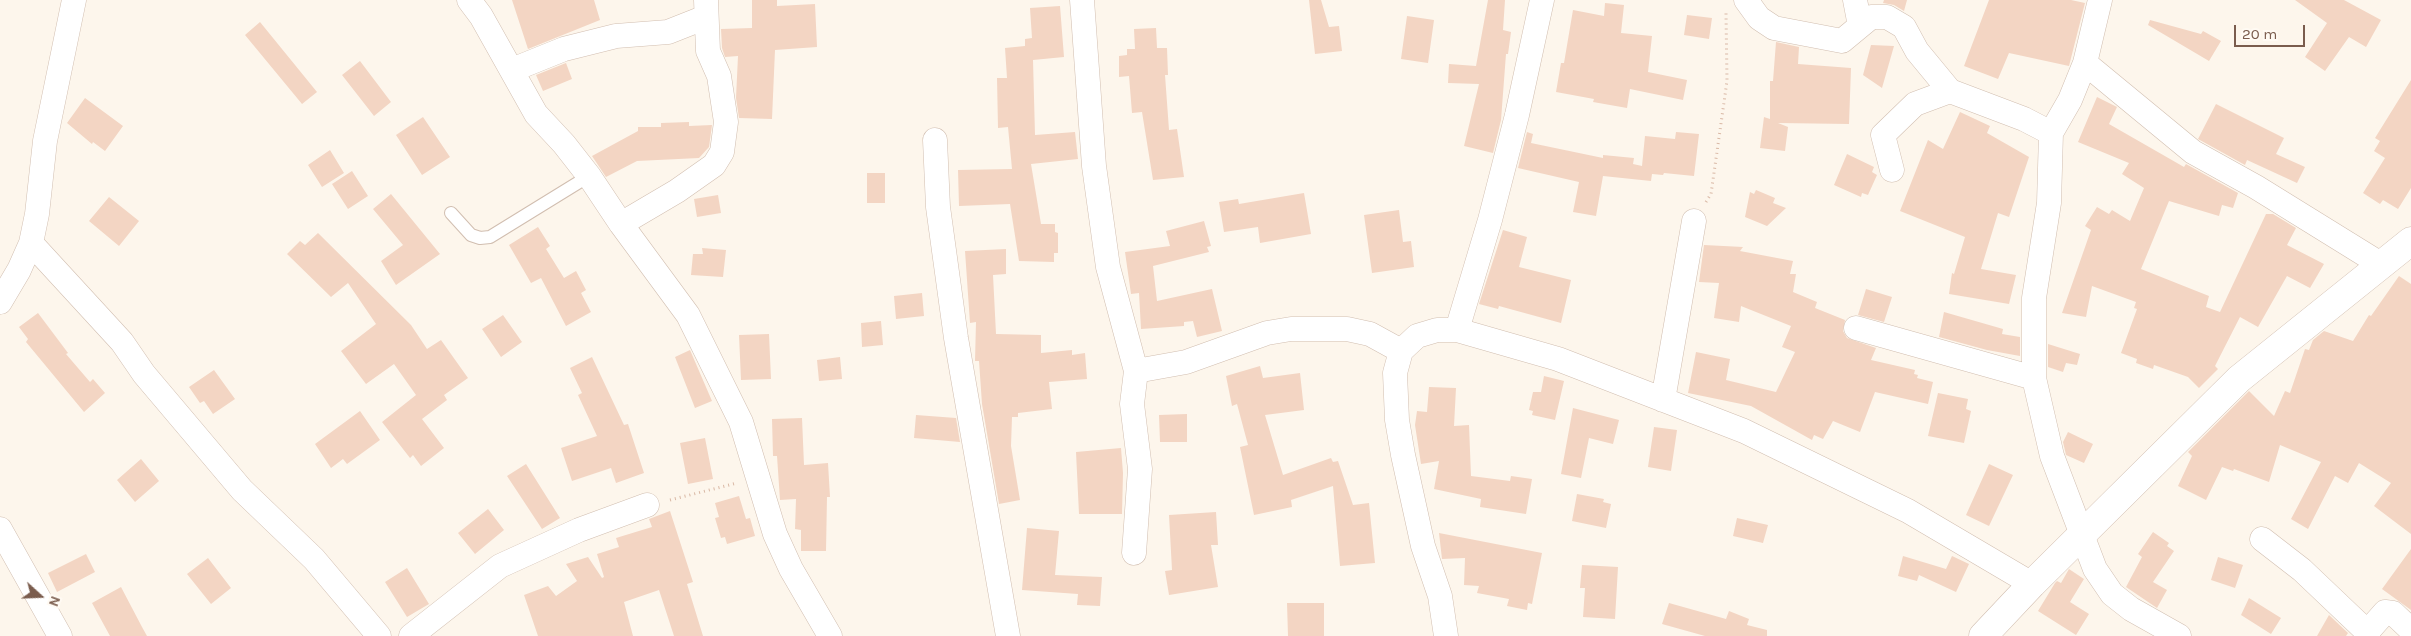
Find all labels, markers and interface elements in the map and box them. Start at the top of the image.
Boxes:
scale bar [2236,15,2307,47]
text: 20 m [2242,25,2277,43]
north arrow [15,571,65,621]
text: N [45,594,64,609]

